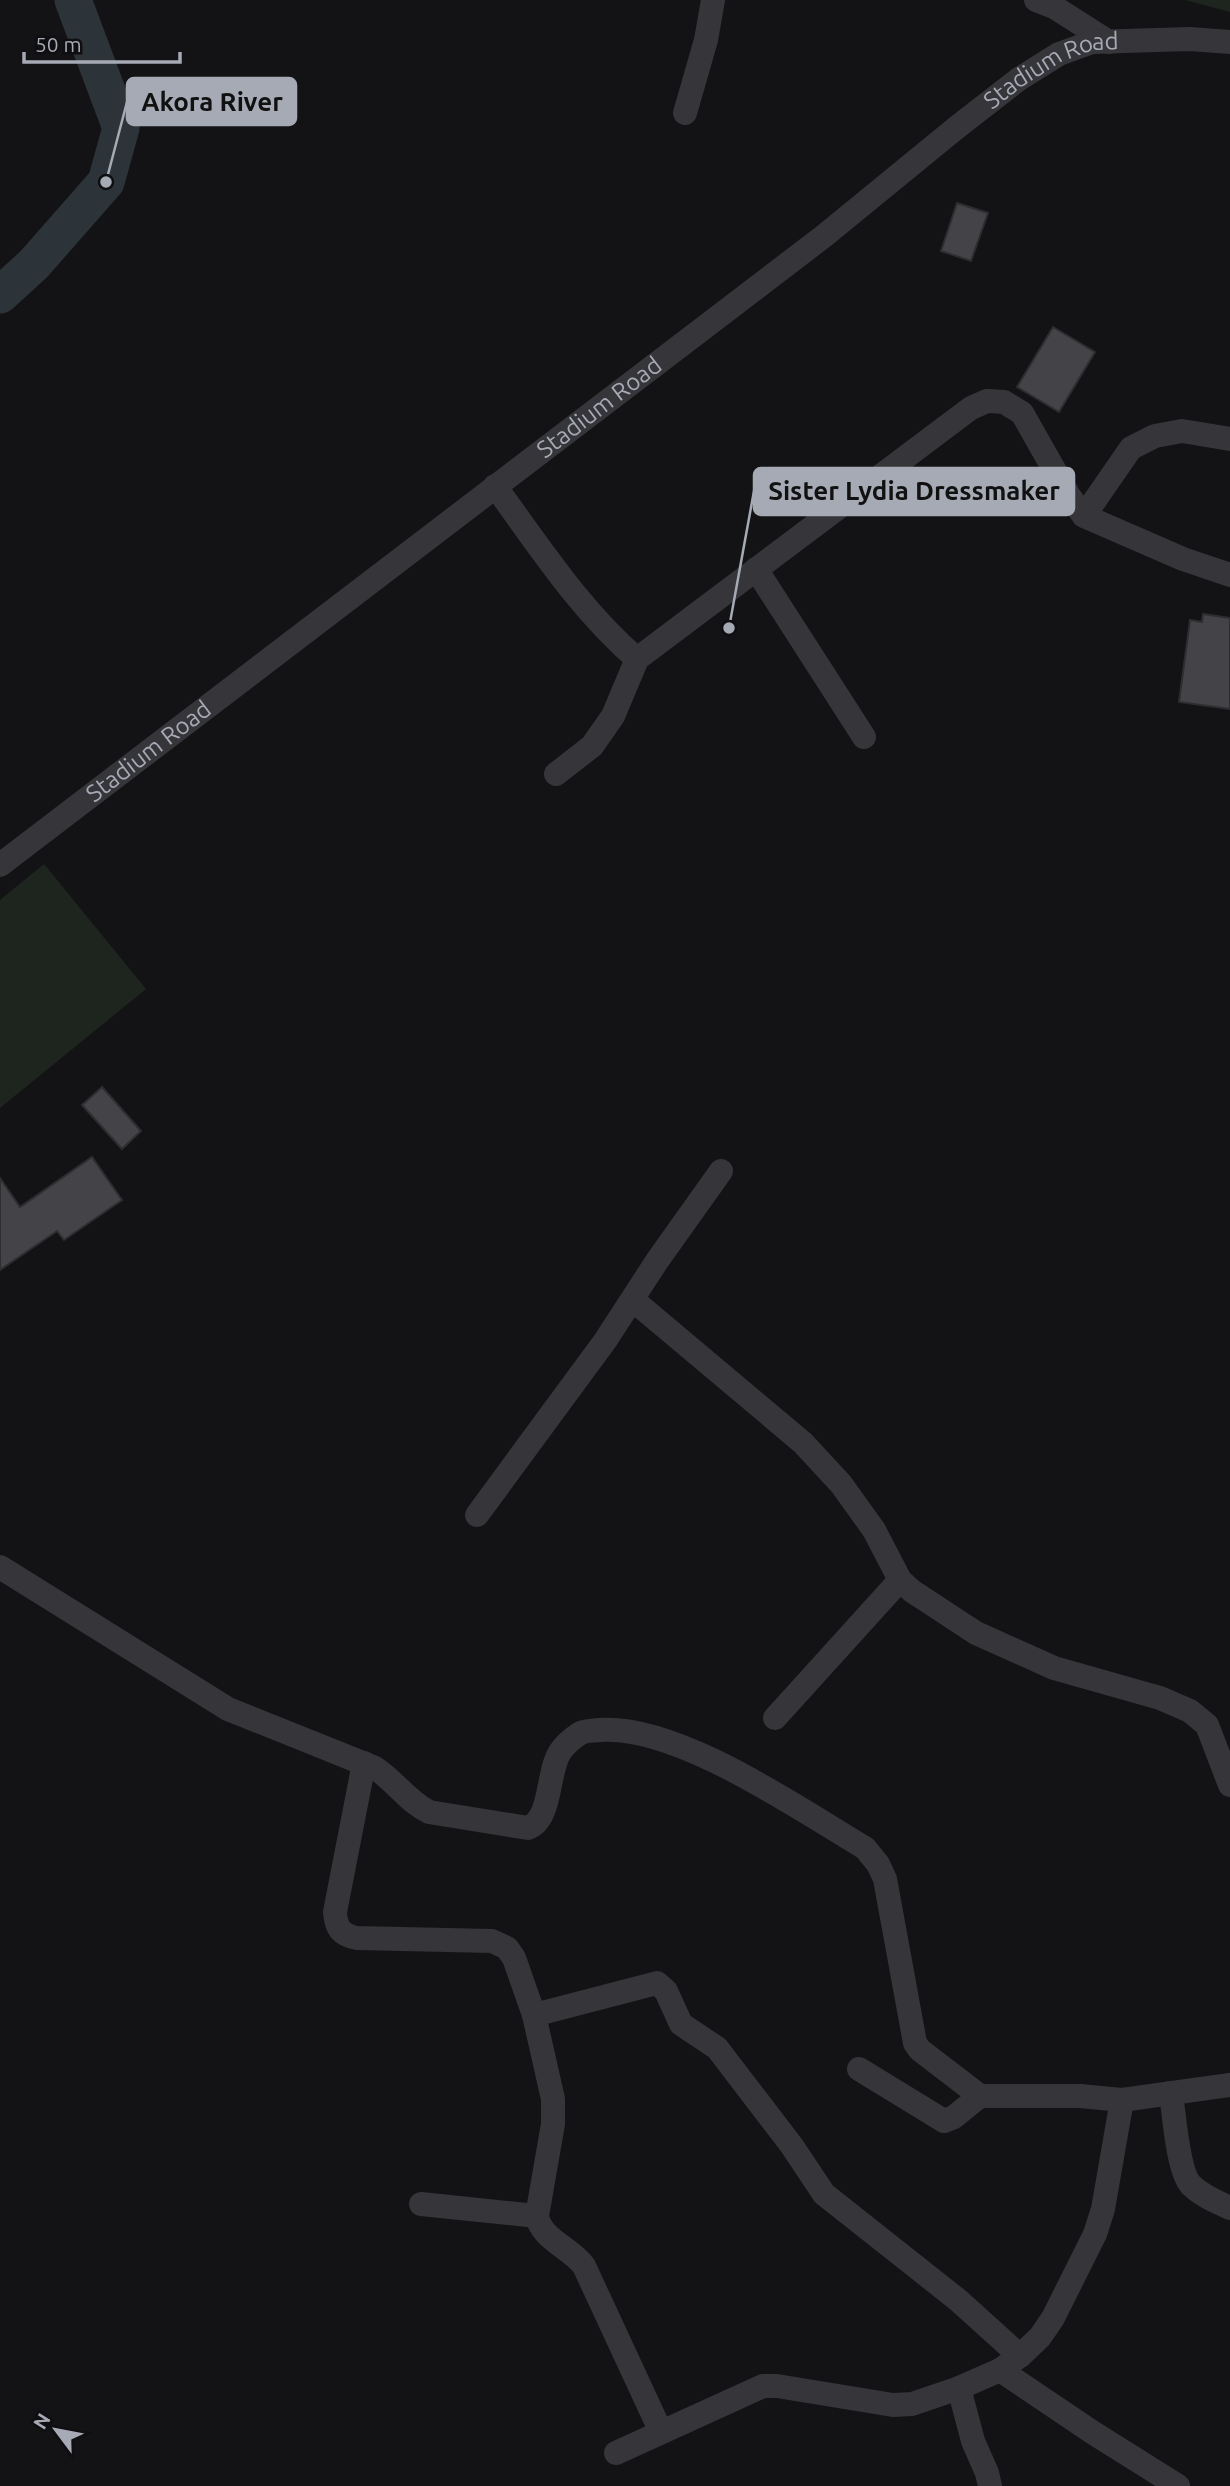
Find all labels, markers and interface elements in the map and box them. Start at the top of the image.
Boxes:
scale bar [24,21,180,65]
street label: Stadium Road [978,27,1119,114]
text: 50 m [35,32,82,56]
callout: Akora River [127,78,296,125]
text: Akora River [141,87,283,116]
street label: Stadium Road [531,351,667,463]
callout: Sister Lydia Dressmaker [754,468,1074,515]
text: Sister Lydia Dressmaker [768,476,1060,505]
street label: Stadium Road [81,695,216,807]
north arrow [21,2395,91,2465]
text: N [28,2409,55,2433]

